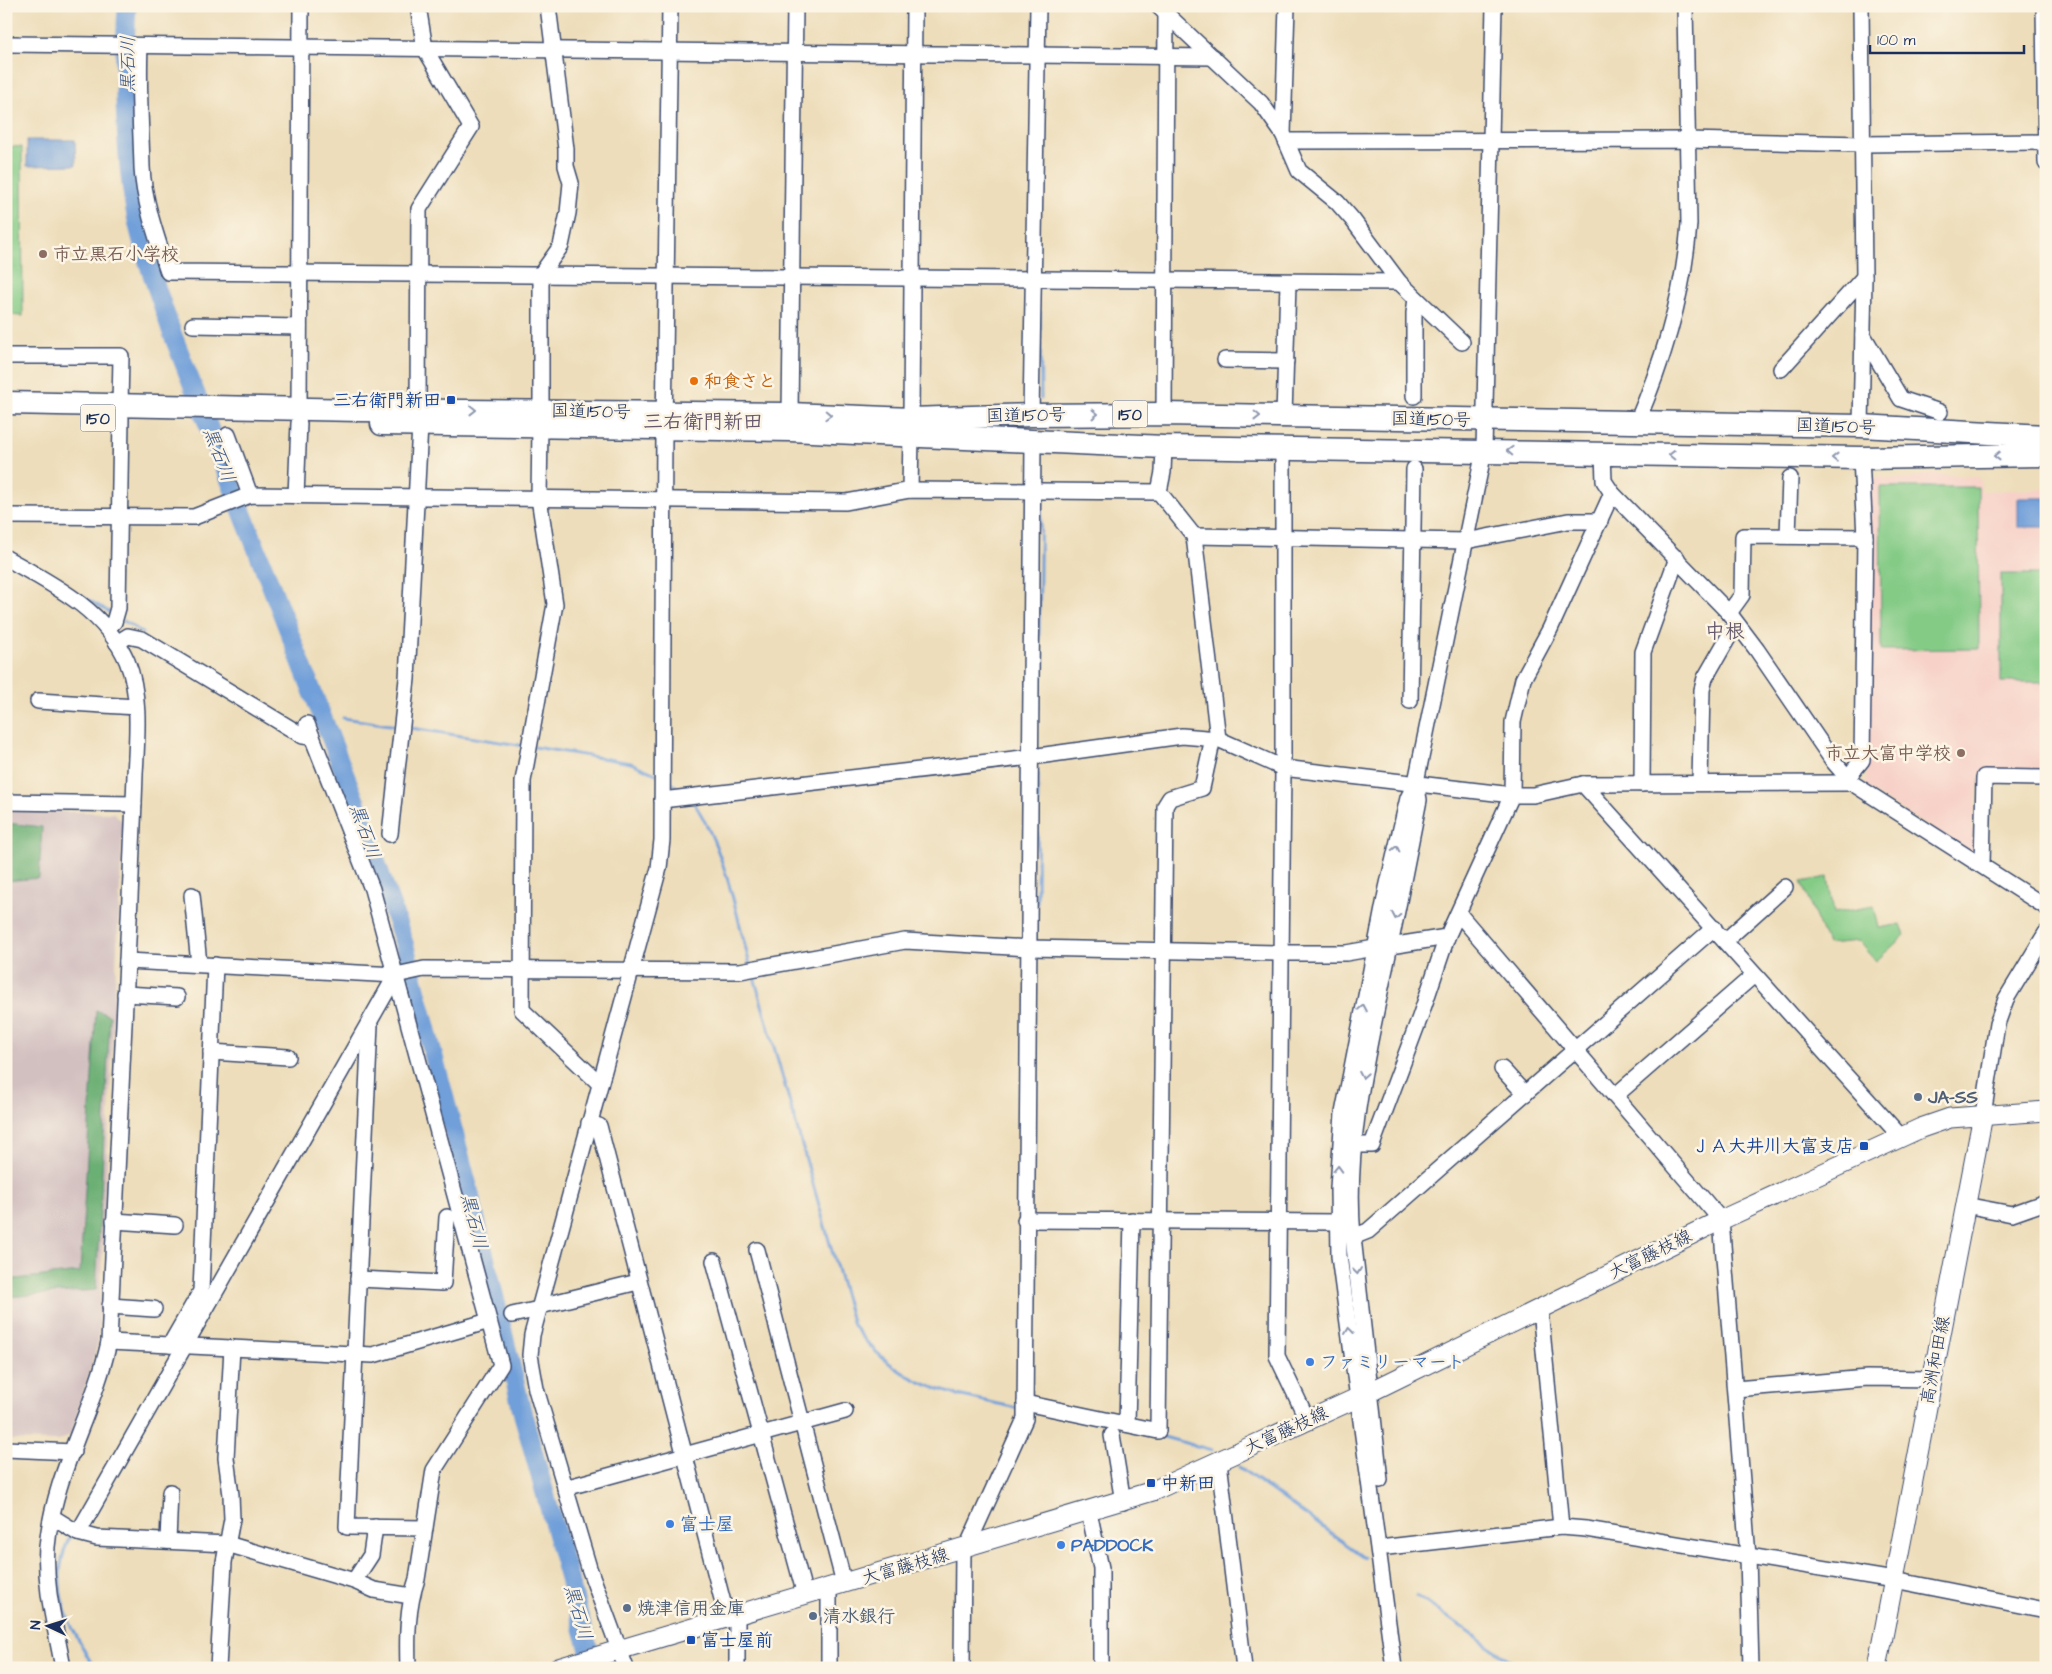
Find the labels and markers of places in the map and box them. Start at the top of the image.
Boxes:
place label: 市立黒石小学校 [53,242,179,267]
marker: 市立黒石小学校 [37,248,49,260]
place label: 和食さと [704,369,776,394]
marker: 和食さと [688,375,700,387]
place label: 三右衛門新田 [333,388,441,413]
marker: 三右衛門新田 [445,394,457,406]
place label: 市立大富中学校 [1825,741,1951,766]
marker: 市立大富中学校 [1955,747,1967,759]
place label: JA-SS [1927,1085,1978,1110]
marker: JA-SS [1912,1091,1924,1103]
place label: ＪＡ大井川大富支店 [1692,1134,1854,1159]
marker: ＪＡ大井川大富支店 [1858,1140,1870,1152]
place label: ファミリーマート [1320,1350,1465,1375]
marker: ファミリーマート [1304,1356,1316,1368]
place label: 中新田 [1161,1471,1215,1496]
marker: 中新田 [1145,1477,1157,1489]
place label: 富士屋 [680,1512,734,1537]
marker: 富士屋 [664,1518,676,1530]
place label: PADDOCK [1071,1533,1154,1558]
marker: PADDOCK [1055,1539,1067,1551]
place label: 焼津信用金庫 [637,1596,745,1621]
marker: 焼津信用金庫 [621,1602,633,1614]
place label: 清水銀行 [823,1604,895,1629]
marker: 清水銀行 [807,1610,819,1622]
place label: 富士屋前 [701,1628,773,1653]
marker: 富士屋前 [685,1634,697,1646]

